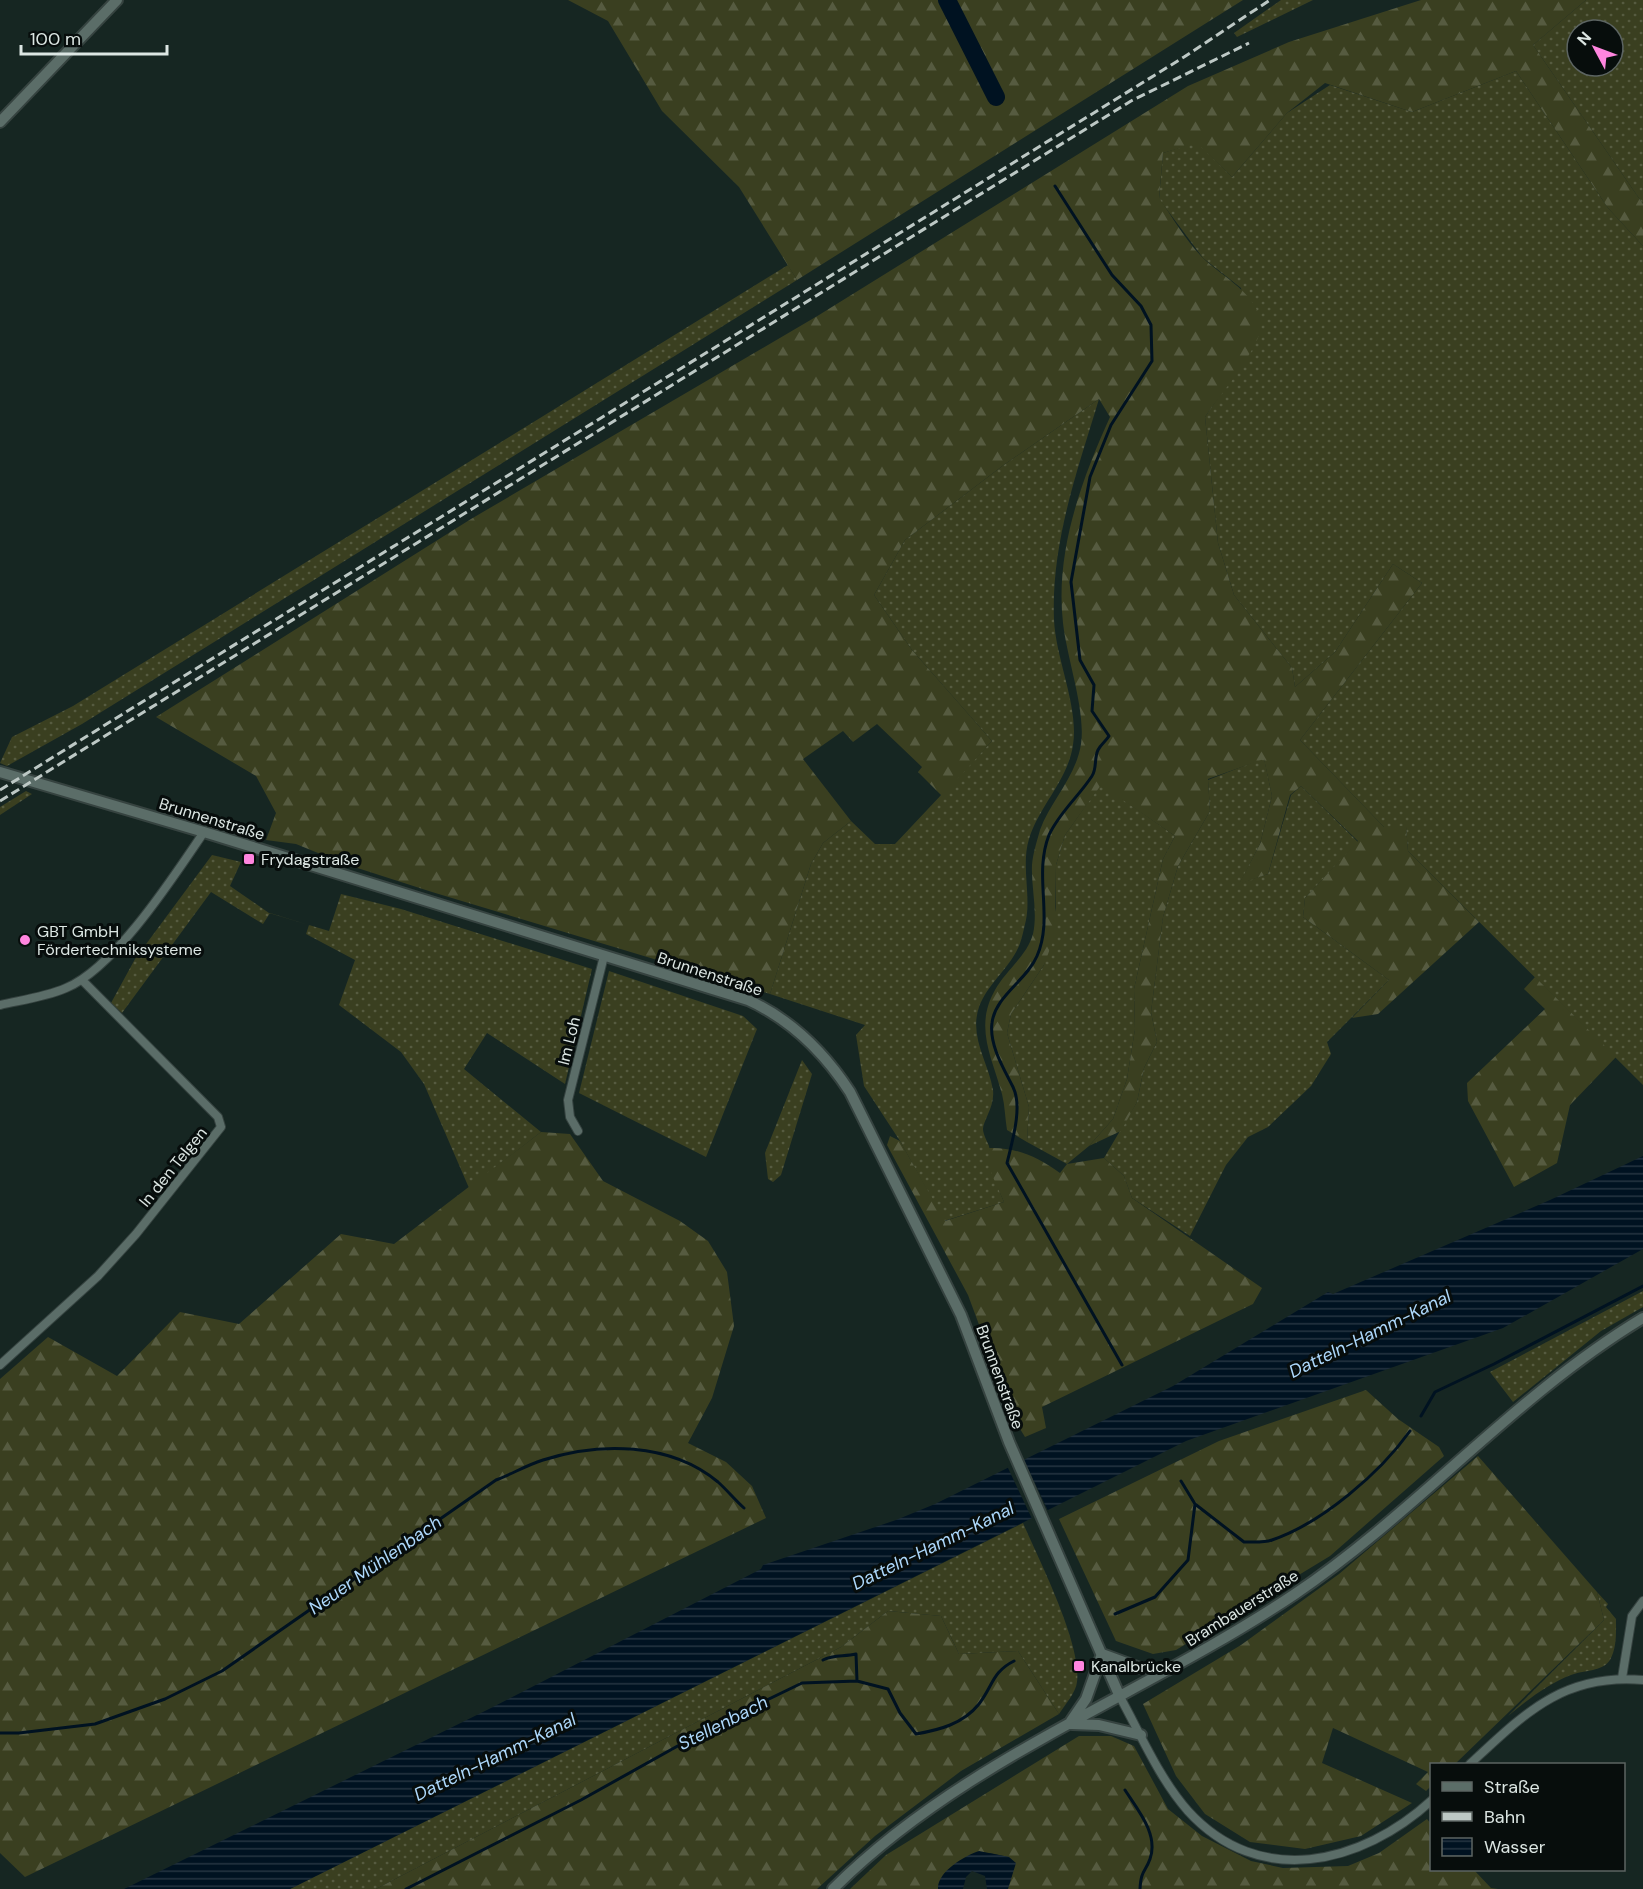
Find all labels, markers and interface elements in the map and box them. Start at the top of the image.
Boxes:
scale bar [21,18,166,56]
north arrow [1565,18,1625,78]
text: 100 m [30,27,81,51]
text: N [1572,27,1596,50]
street label: Brunnenstraße [157,793,267,845]
place label: Frydagstraße [261,849,359,870]
marker: Frydagstraße [242,852,256,866]
place label: GBT GmbH Fördertechniksysteme [37,921,202,960]
marker: GBT GmbH Fördertechniksysteme [18,933,32,947]
street label: Brunnenstraße [655,947,765,1001]
street label: Im Loh [553,1015,585,1067]
street label: In den Telgen [134,1123,212,1211]
water label: Datteln-Hamm-Kanal [1285,1284,1456,1384]
street label: Brunnenstraße [971,1322,1029,1432]
water label: Datteln-Hamm-Kanal [848,1496,1019,1596]
water label: Neuer Mühlenbach [304,1510,446,1620]
street label: Brambauerstraße [1182,1565,1302,1651]
place label: Kanalbrücke [1091,1656,1181,1677]
marker: Kanalbrücke [1072,1659,1086,1673]
water label: Stellenbach [674,1690,772,1756]
water label: Datteln-Hamm-Kanal [410,1707,581,1807]
legend [1430,1763,1625,1871]
text: Straße [1484,1775,1540,1799]
text: Bahn [1484,1805,1525,1829]
text: Wasser [1484,1835,1546,1859]

